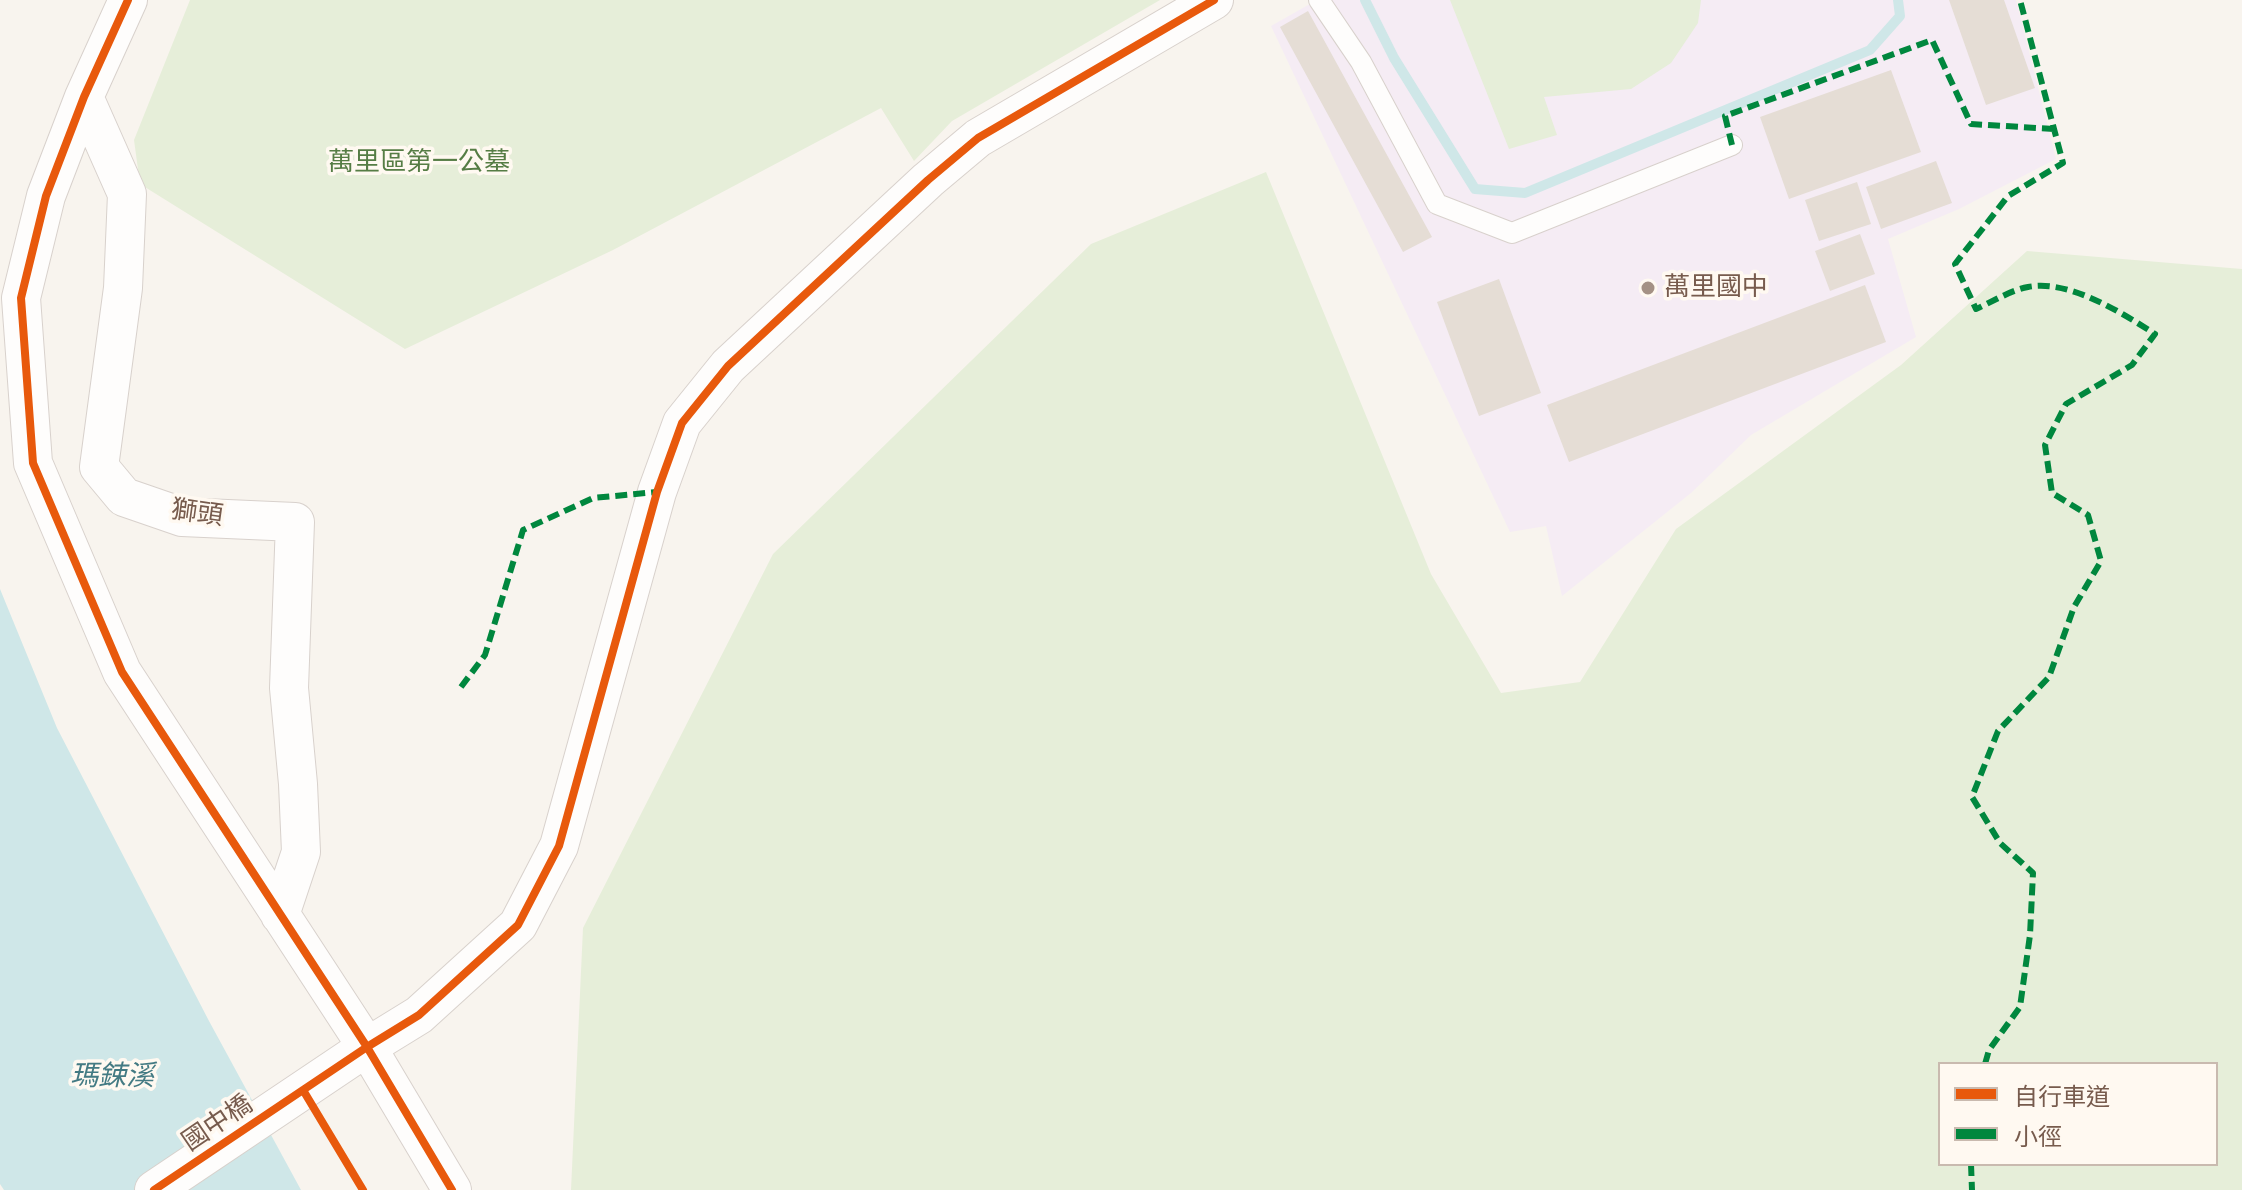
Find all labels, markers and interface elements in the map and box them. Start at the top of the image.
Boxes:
park label: 萬里區第一公墓 [328,147,510,179]
place label: 萬里國中 [1664,272,1768,304]
marker: 萬里國中 [1639,279,1657,297]
street label: 獅頭 [169,495,225,533]
water label: 瑪鋉溪 [70,1061,154,1095]
legend [1938,1062,2218,1166]
text: 自行車道 [2014,1083,2110,1112]
street label: 國中橋 [177,1089,259,1159]
text: 小徑 [2014,1123,2062,1152]

